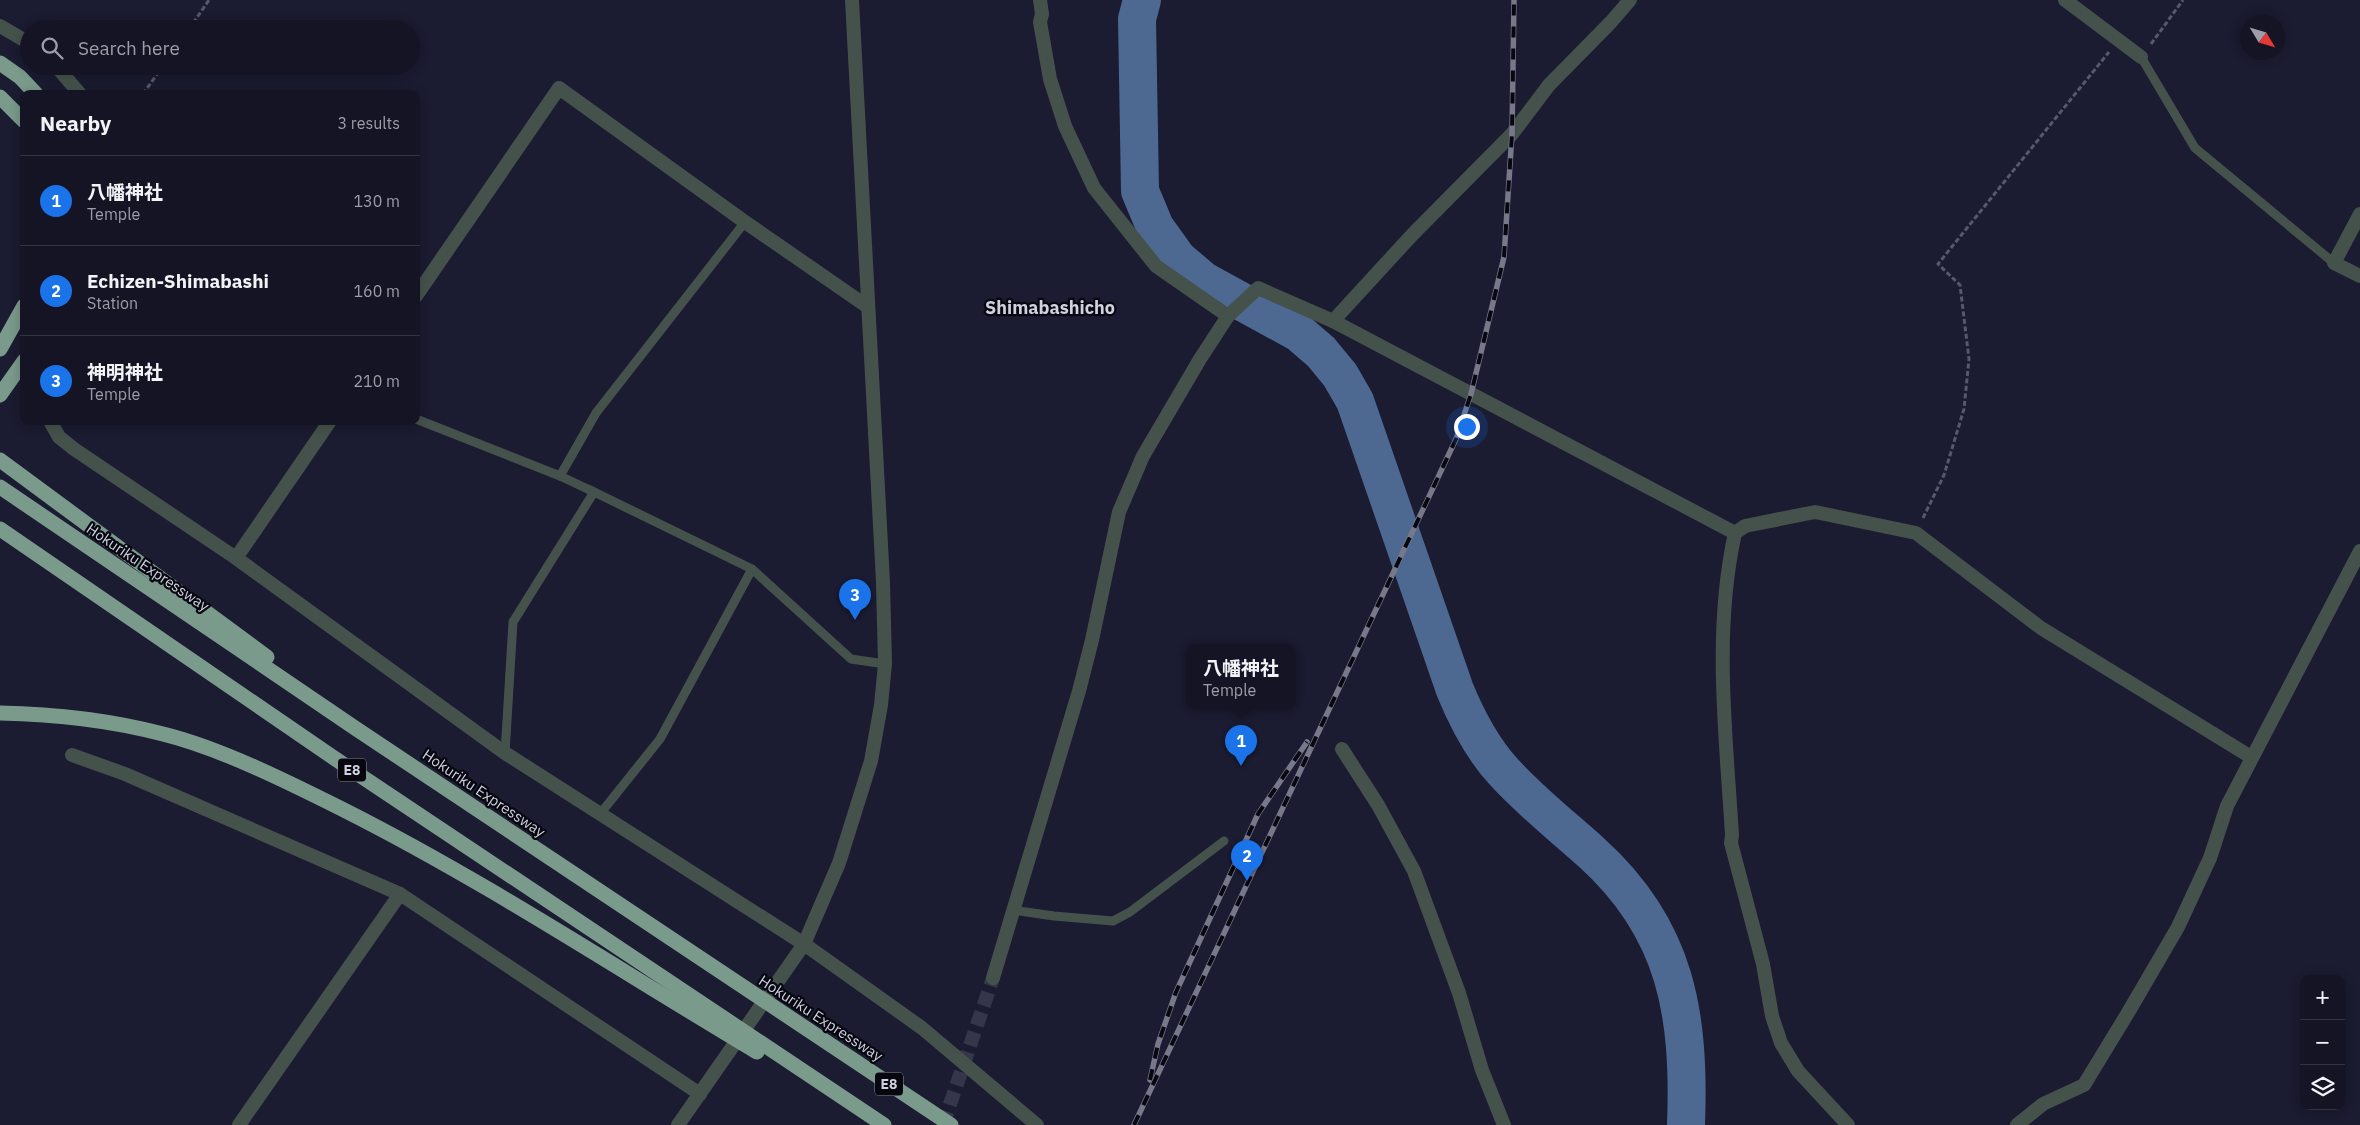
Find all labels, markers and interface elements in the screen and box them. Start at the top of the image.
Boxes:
north arrow [2240,15,2285,60]
search box [20,20,420,75]
icon: search [38,34,66,62]
text: Search here [78,36,180,60]
text: Nearby [40,109,111,137]
text: 3 results [337,113,400,133]
text: 八幡神社 [87,180,163,204]
text: 1 [51,191,61,211]
text: 130 m [353,191,400,211]
text: Temple [87,204,140,224]
text: Echizen-Shimabashi [87,269,269,293]
text: 2 [51,281,61,301]
text: 160 m [353,281,400,301]
text: Station [87,293,138,313]
district label: Shimabashicho [985,296,1115,319]
text: 神明神社 [87,360,163,384]
text: 3 [51,371,61,391]
text: 210 m [353,371,400,391]
text: Temple [87,384,140,404]
your location [1454,414,1480,440]
street label: Hokuriku Expressway [83,519,214,615]
pin: 3 [839,579,871,620]
popup [1186,644,1296,709]
text: 八幡神社 [1203,656,1279,680]
text: Temple [1203,680,1256,700]
pin: 1 [1225,725,1257,766]
street label: Hokuriku Expressway [419,745,550,841]
road number: E8 [338,758,366,782]
pin: 2 [1231,840,1263,881]
street label: Hokuriku Expressway [755,971,887,1066]
map controls [2300,975,2345,1110]
button: + [2300,975,2345,1020]
button: − [2300,1020,2345,1065]
button: layers [2300,1065,2345,1110]
road number: E8 [875,1072,903,1096]

